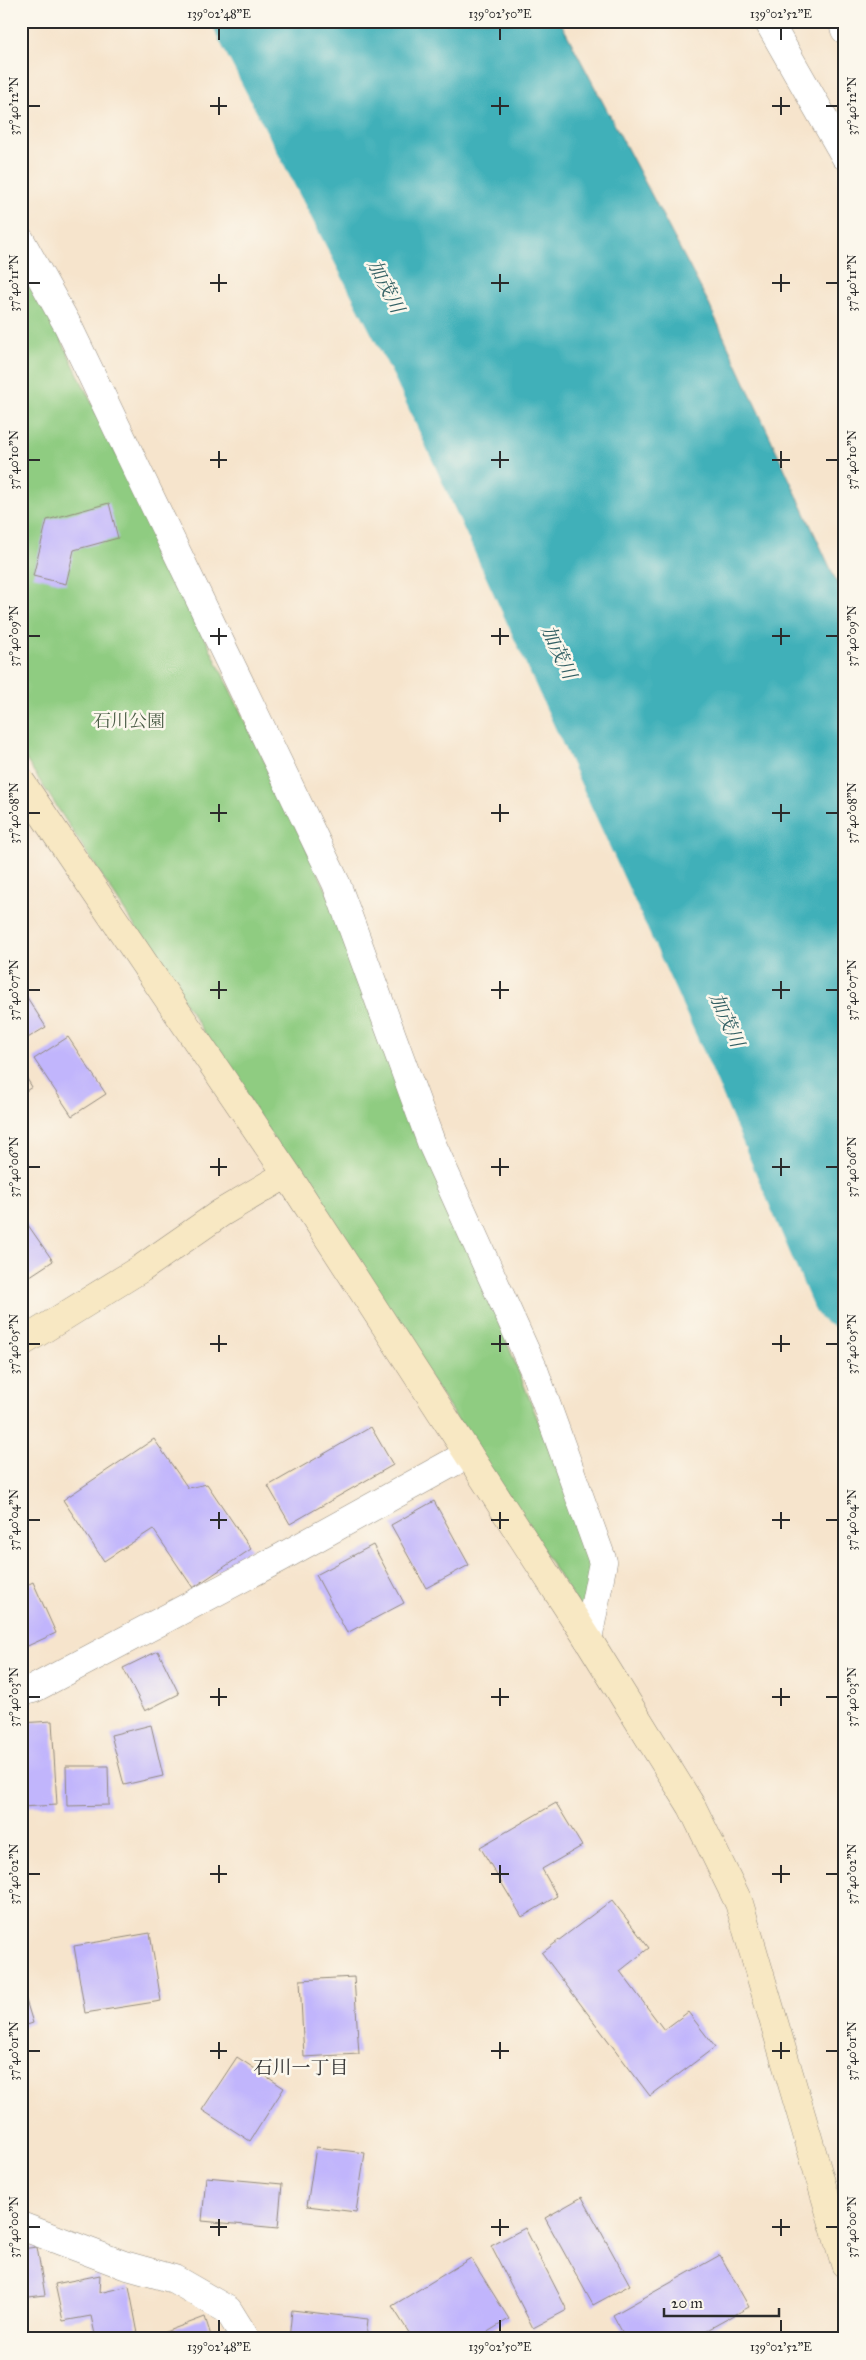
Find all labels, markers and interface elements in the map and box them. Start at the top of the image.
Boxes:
text: 139°02'48"E [187,7,251,21]
text: 139°02'50"E [469,7,532,21]
text: 139°02'52"E [750,7,812,21]
text: 37°40'12"N [7,77,21,135]
text: 37°40'12"N [845,77,859,135]
text: 37°40'11"N [7,254,21,312]
text: 37°40'11"N [845,254,859,312]
water label: 加茂川 [363,255,410,318]
text: 37°40'10"N [7,430,21,490]
text: 37°40'10"N [845,430,859,490]
text: 37°40'09"N [7,605,21,667]
text: 37°40'09"N [845,605,859,667]
water label: 加茂川 [537,621,582,684]
park label: 石川公園 [93,710,165,732]
text: 37°40'08"N [7,782,21,844]
text: 37°40'08"N [845,782,859,844]
text: 37°40'07"N [7,959,21,1021]
text: 37°40'07"N [845,959,859,1021]
water label: 加茂川 [705,989,750,1053]
text: 37°40'06"N [7,1136,21,1198]
text: 37°40'06"N [845,1136,859,1198]
text: 37°40'05"N [7,1314,21,1374]
text: 37°40'05"N [845,1314,859,1374]
text: 37°40'04"N [7,1489,21,1551]
text: 37°40'04"N [845,1489,859,1551]
text: 37°40'03"N [7,1667,21,1727]
text: 37°40'03"N [845,1667,859,1727]
text: 37°40'02"N [7,1844,21,1904]
text: 37°40'02"N [845,1844,859,1904]
text: 37°40'01"N [7,2021,21,2081]
text: 37°40'01"N [845,2021,859,2081]
district label: 石川一丁目 [253,2056,349,2079]
text: 37°40'00"N [7,2196,21,2258]
text: 37°40'00"N [845,2196,859,2258]
scale bar [664,2285,778,2317]
text: 20 m [671,2294,703,2312]
text: 139°02'48"E [187,2340,251,2354]
text: 139°02'50"E [469,2340,532,2354]
text: 139°02'52"E [750,2340,812,2354]

